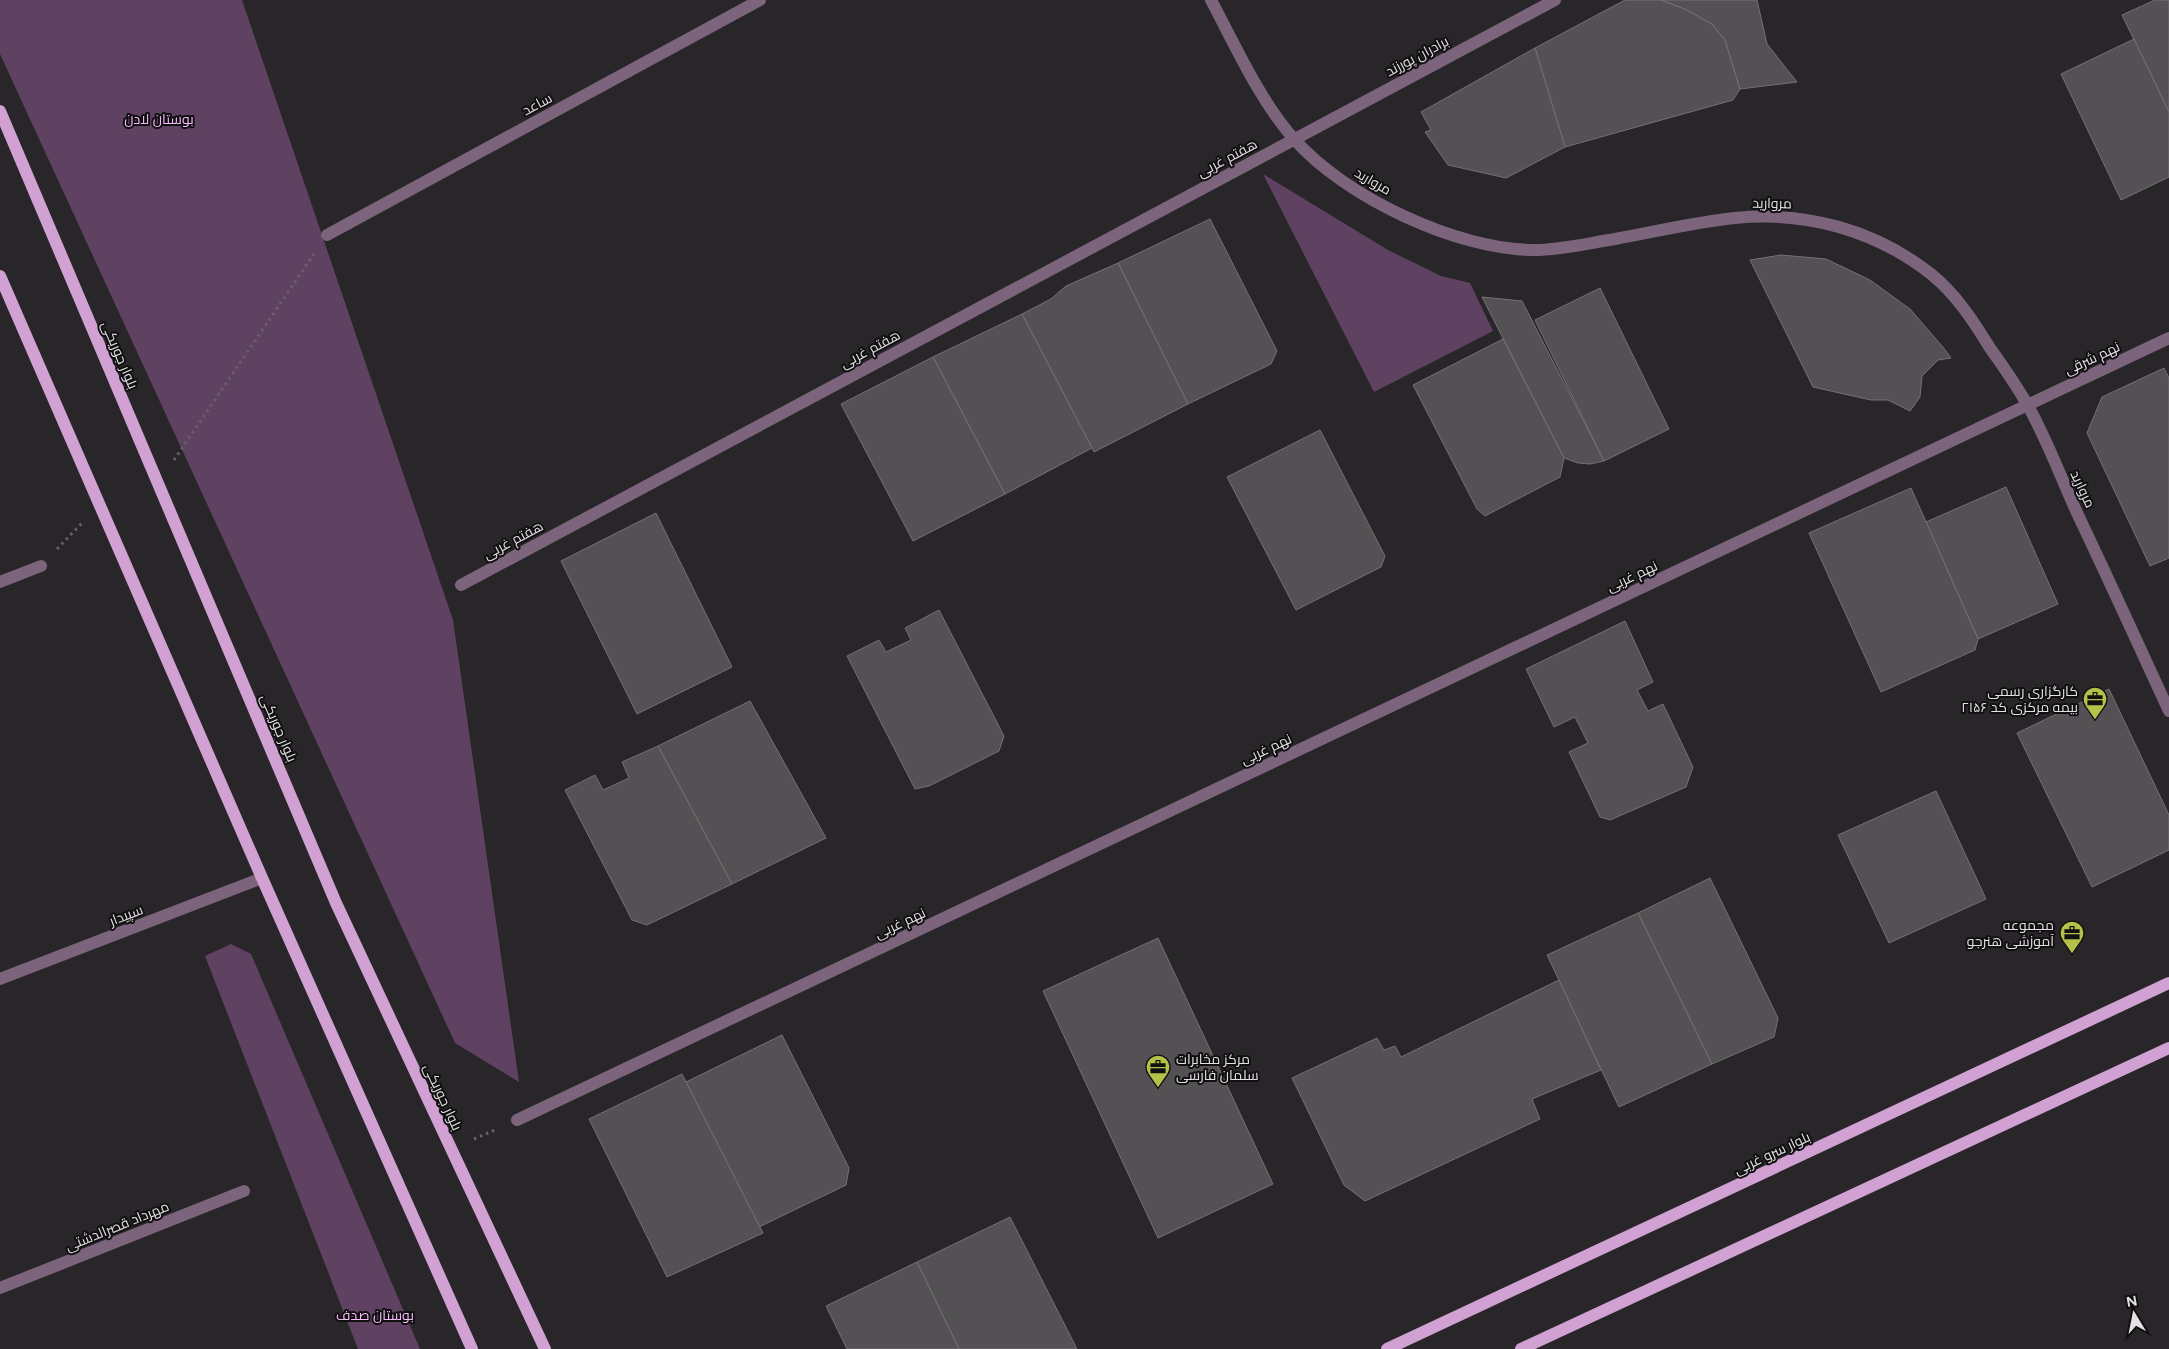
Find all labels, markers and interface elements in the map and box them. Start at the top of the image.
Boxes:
street label: برادران پورزند [1383,33,1452,81]
street label: ساعد [519,90,555,119]
park label: بوستان لادن [124,111,194,128]
street label: هفتم غربی [1194,136,1261,182]
street label: مروارید [1351,164,1394,199]
street label: مروارید [1752,195,1792,212]
street label: بلوار جوریکی [98,319,141,392]
street label: هفتم غربی [837,327,904,373]
street label: نهم شرقی [2062,338,2123,380]
street label: مروارید [2066,468,2099,511]
street label: هفتم غربی [480,518,547,564]
street label: نهم غربی [1604,557,1661,597]
place label: کارگزاری رسمی بیمه مرکزی کد ۲۱۵۶ [1961,683,2078,716]
office icon: کارگزاری رسمی بیمه مرکزی کد ۲۱۵۶ [2082,686,2108,720]
street label: بلوار جوریکی [257,692,300,765]
street label: نهم غربی [1238,730,1295,770]
street label: سپیدار [106,901,146,931]
street label: نهم غربی [872,904,929,944]
place label: مجموعه آموزشی هنرجو [1967,917,2054,950]
office icon: مجموعه آموزشی هنرجو [2059,920,2085,954]
place label: مرکز مخابرات سلمان فارسی [1176,1051,1259,1084]
office icon: مرکز مخابرات سلمان فارسی [1145,1054,1171,1088]
street label: بلوار جوریکی [420,1061,465,1133]
street label: بلوار سرو غربی [1731,1128,1813,1179]
street label: مهرداد قصرالدشتی [63,1198,172,1255]
north arrow [2109,1289,2159,1339]
text: N [2125,1292,2139,1311]
park label: بوستان صدف [336,1307,414,1324]

